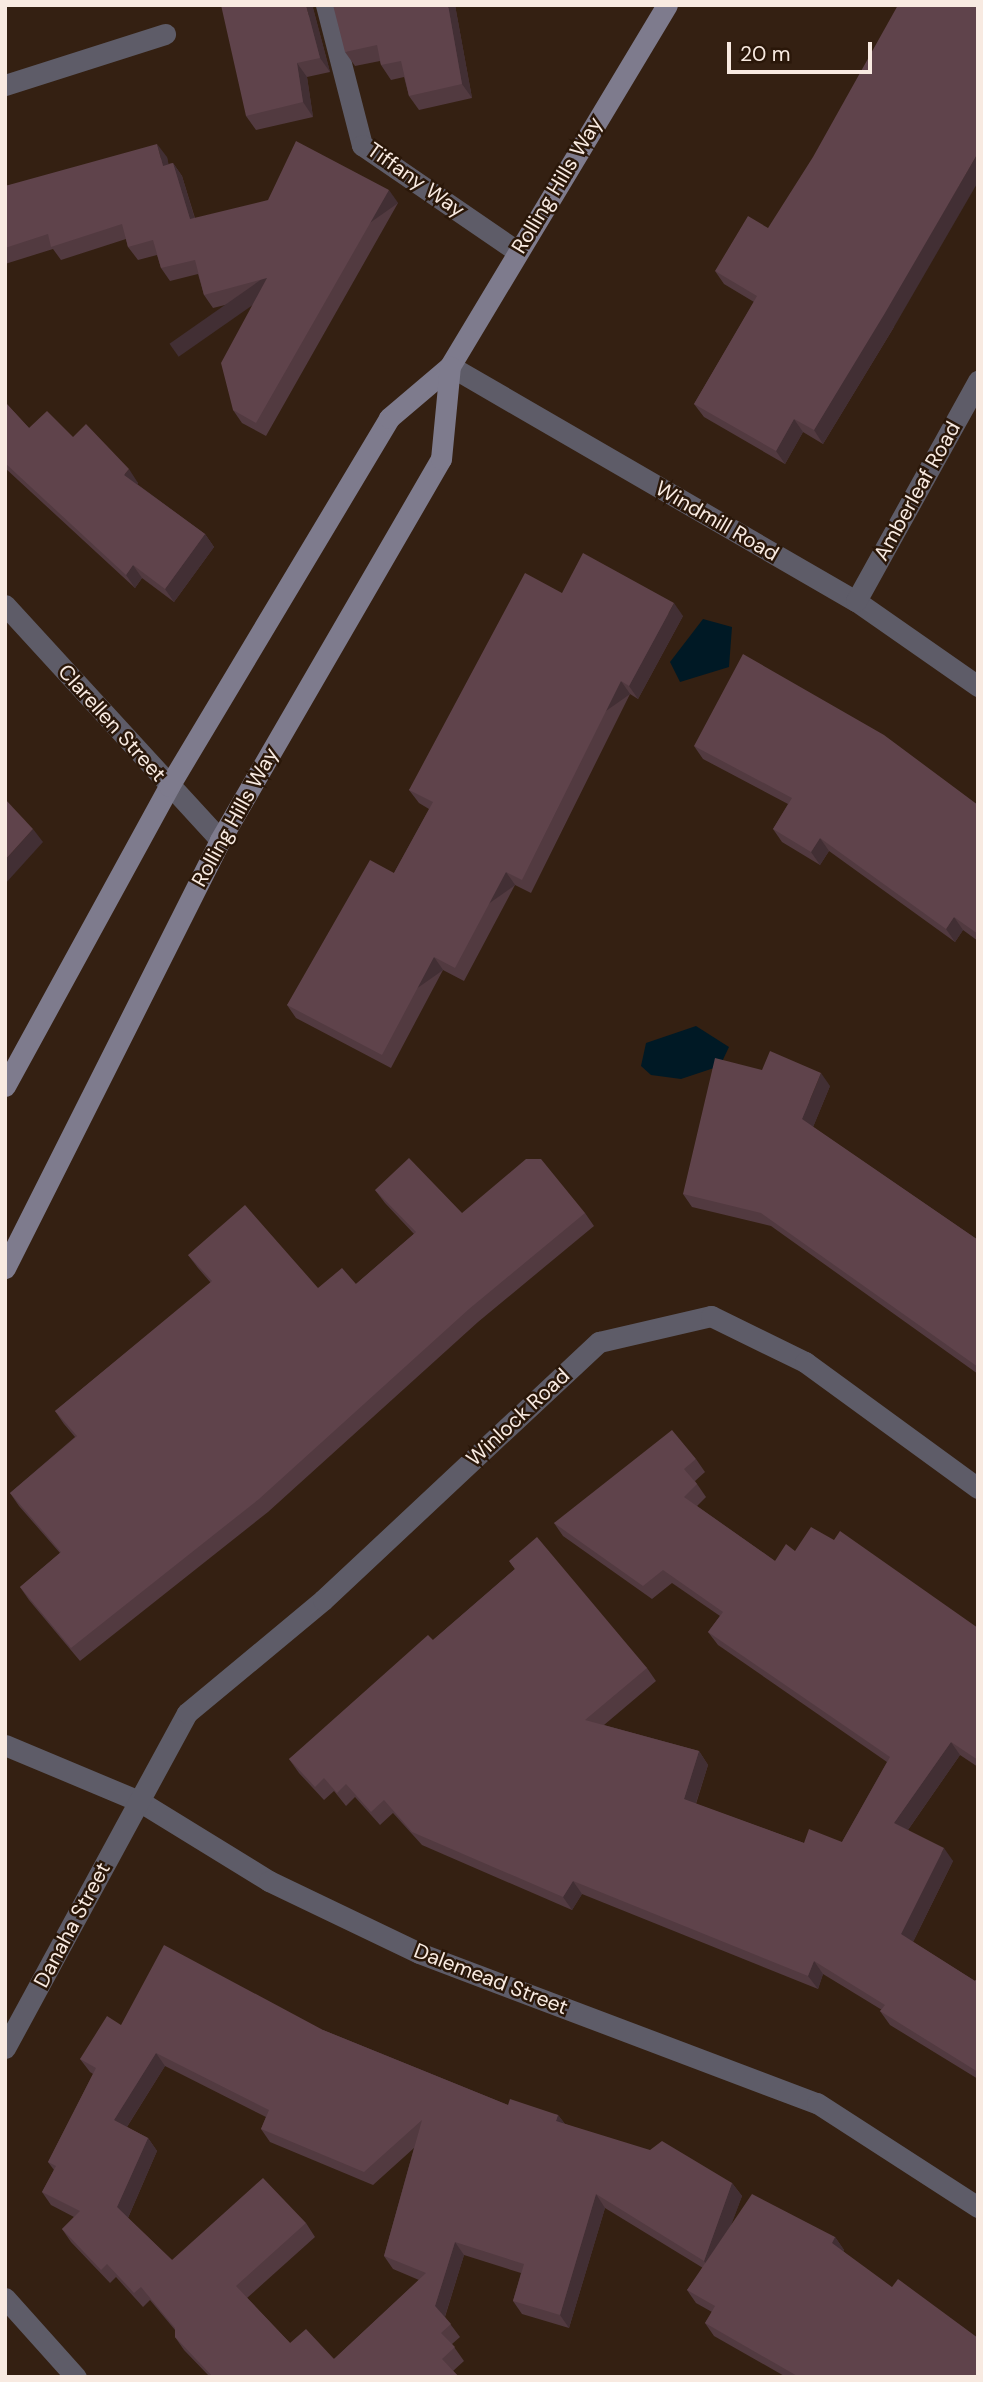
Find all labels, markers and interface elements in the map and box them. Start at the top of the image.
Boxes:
scale bar [731,28,876,72]
text: 20 m [740,40,791,68]
street label: Rolling Hills Way [506,112,608,258]
street label: Tiffany Way [362,137,470,223]
street label: Amberleaf Road [868,417,966,565]
street label: Windmill Road [651,476,783,566]
street label: Clarellen Street [53,659,171,787]
street label: Rolling Hills Way [186,743,284,891]
street label: Winlock Road [461,1363,575,1471]
street label: Danaha Street [28,1858,116,1992]
street label: Dalemead Street [410,1938,572,2020]

